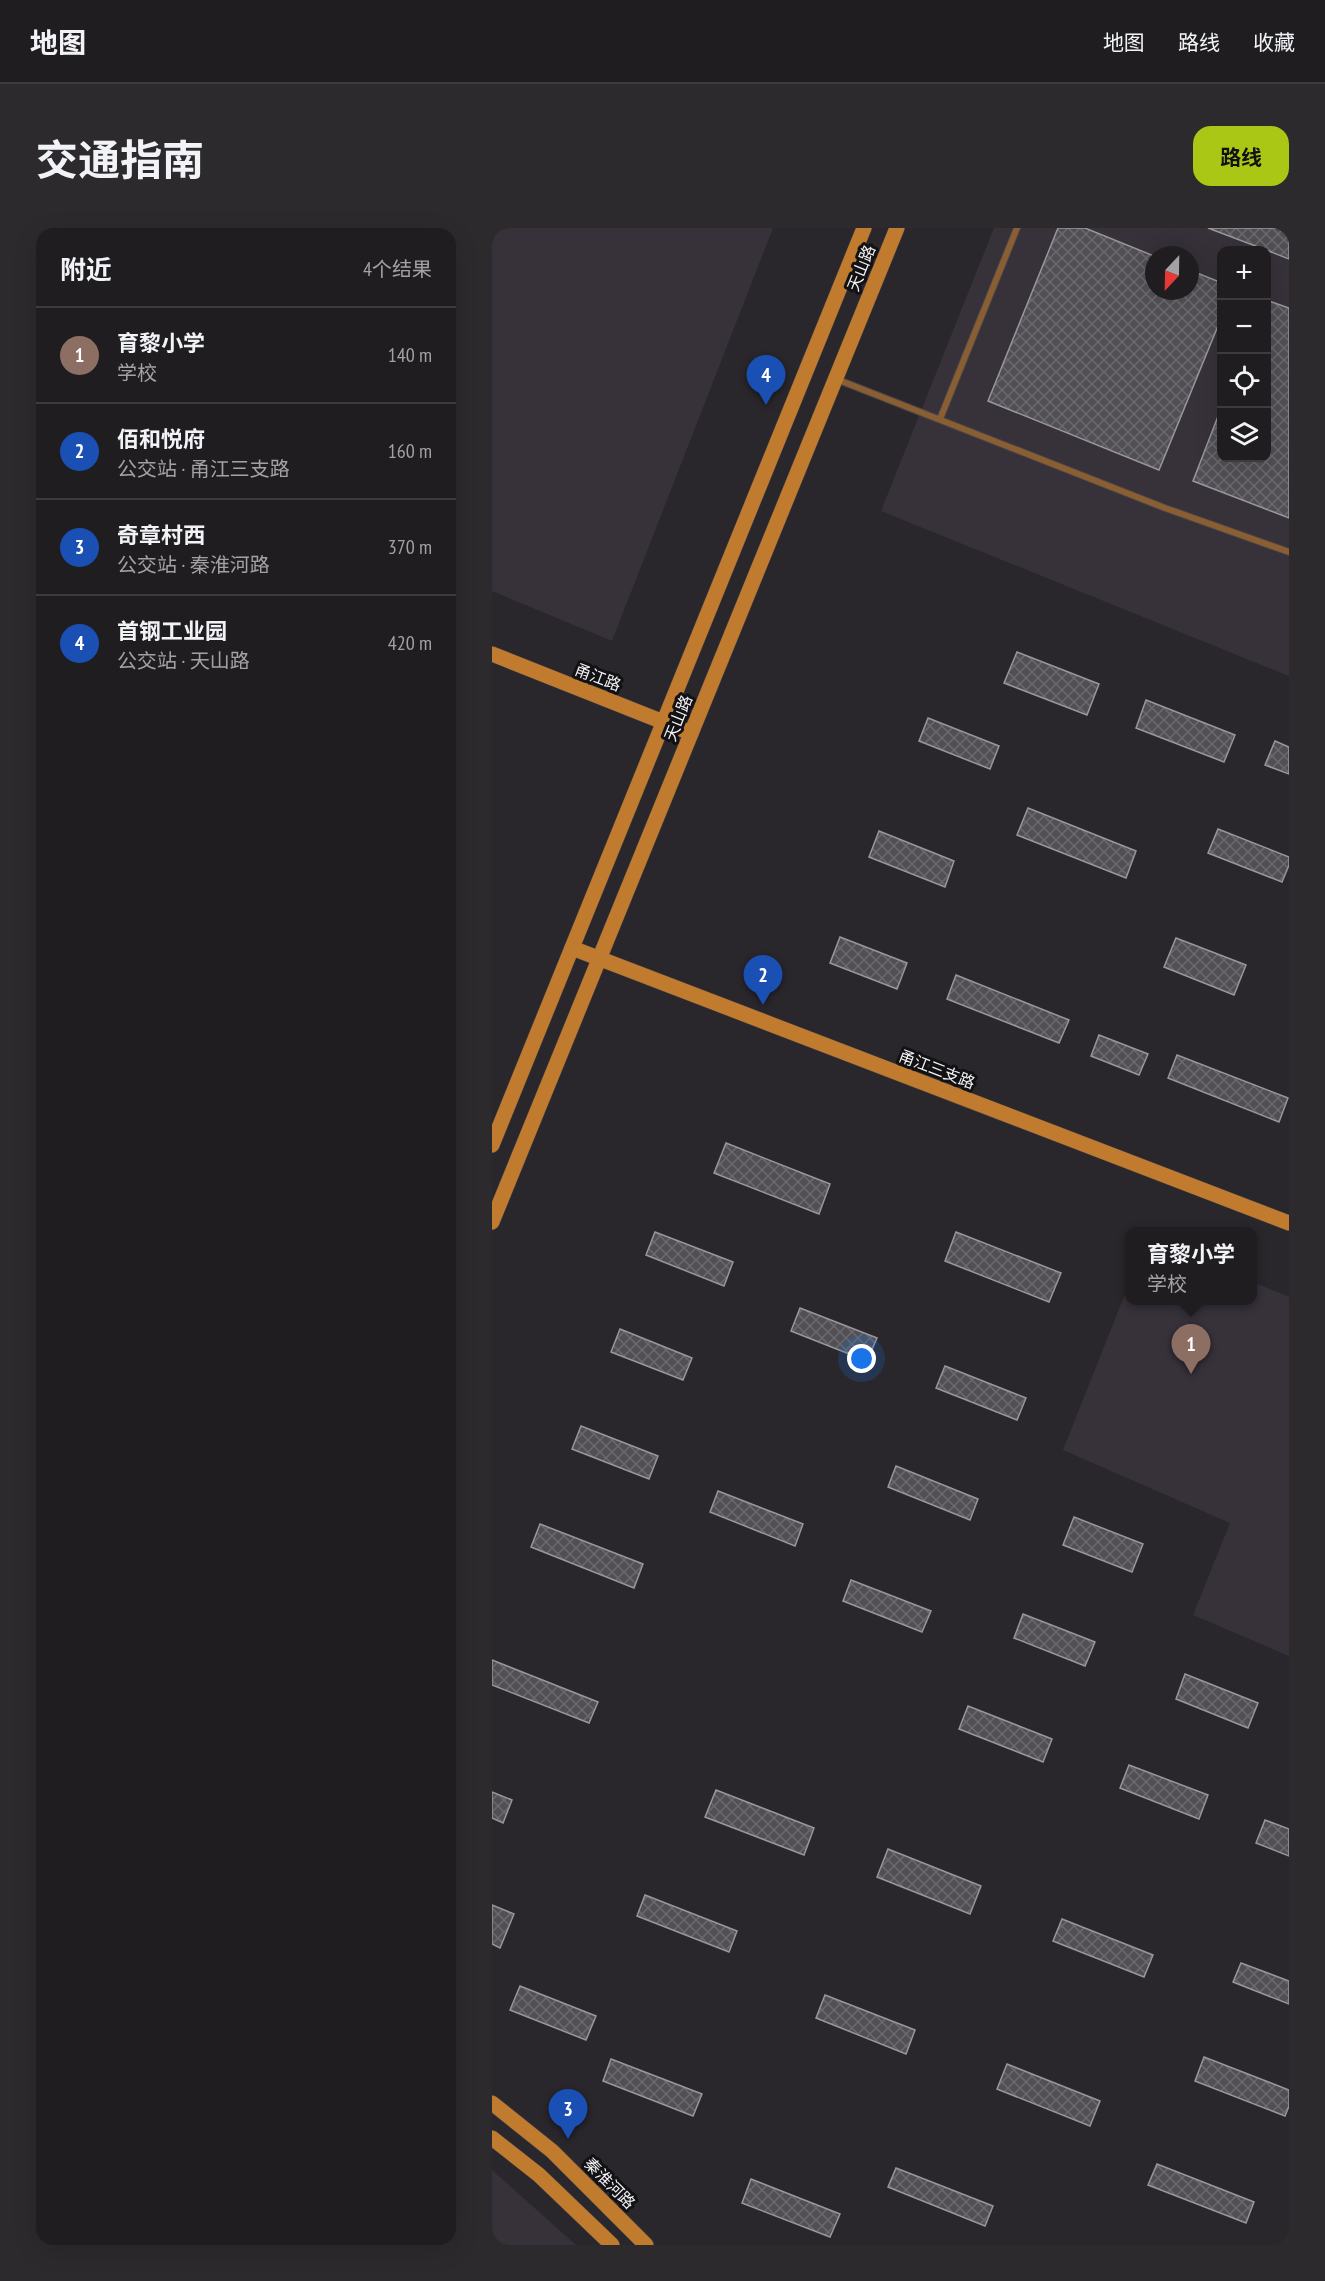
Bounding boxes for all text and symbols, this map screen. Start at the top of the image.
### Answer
text: 地图 [30,24,86,61]
text: 地图 [1103,29,1145,56]
text: 路线 [1178,29,1220,56]
text: 收藏 [1253,29,1295,56]
button: 路线 [1193,126,1289,186]
text: 交通指南 [36,132,204,187]
street label: 天山路 [843,242,879,294]
north arrow [1145,246,1199,300]
map controls [1217,246,1271,462]
button: + [1217,246,1271,300]
text: 附近 [60,253,112,286]
text: 4个结果 [363,256,432,282]
button: − [1217,300,1271,354]
text: 育黎小学 [117,329,205,357]
text: 1 [75,342,84,368]
text: 140 m [388,342,432,368]
button: locate [1217,354,1271,408]
pin: 4 [746,356,786,405]
text: 学校 [117,360,157,386]
button: layers [1217,408,1271,462]
text: 佰和悦府 [117,425,205,453]
text: 2 [75,438,84,464]
text: 160 m [388,438,432,464]
text: 公交站 · 甬江三支路 [117,456,290,482]
text: 奇章村西 [117,521,205,549]
text: 3 [75,534,84,560]
text: 370 m [388,534,432,560]
text: 公交站 · 秦淮河路 [117,552,270,578]
text: 首钢工业园 [117,617,227,645]
text: 4 [75,630,84,656]
text: 420 m [388,630,432,656]
text: 公交站 · 天山路 [117,648,250,674]
street label: 甬江路 [572,659,624,695]
street label: 天山路 [660,692,696,744]
pin: 2 [744,956,782,1005]
street label: 甬江三支路 [896,1045,978,1093]
popup [1125,1227,1257,1305]
text: 育黎小学 [1147,1240,1235,1268]
text: 学校 [1147,1271,1187,1297]
pin: 1 [1172,1324,1210,1374]
your location [847,1344,876,1373]
pin: 3 [548,2090,588,2139]
street label: 秦淮河路 [580,2153,640,2213]

